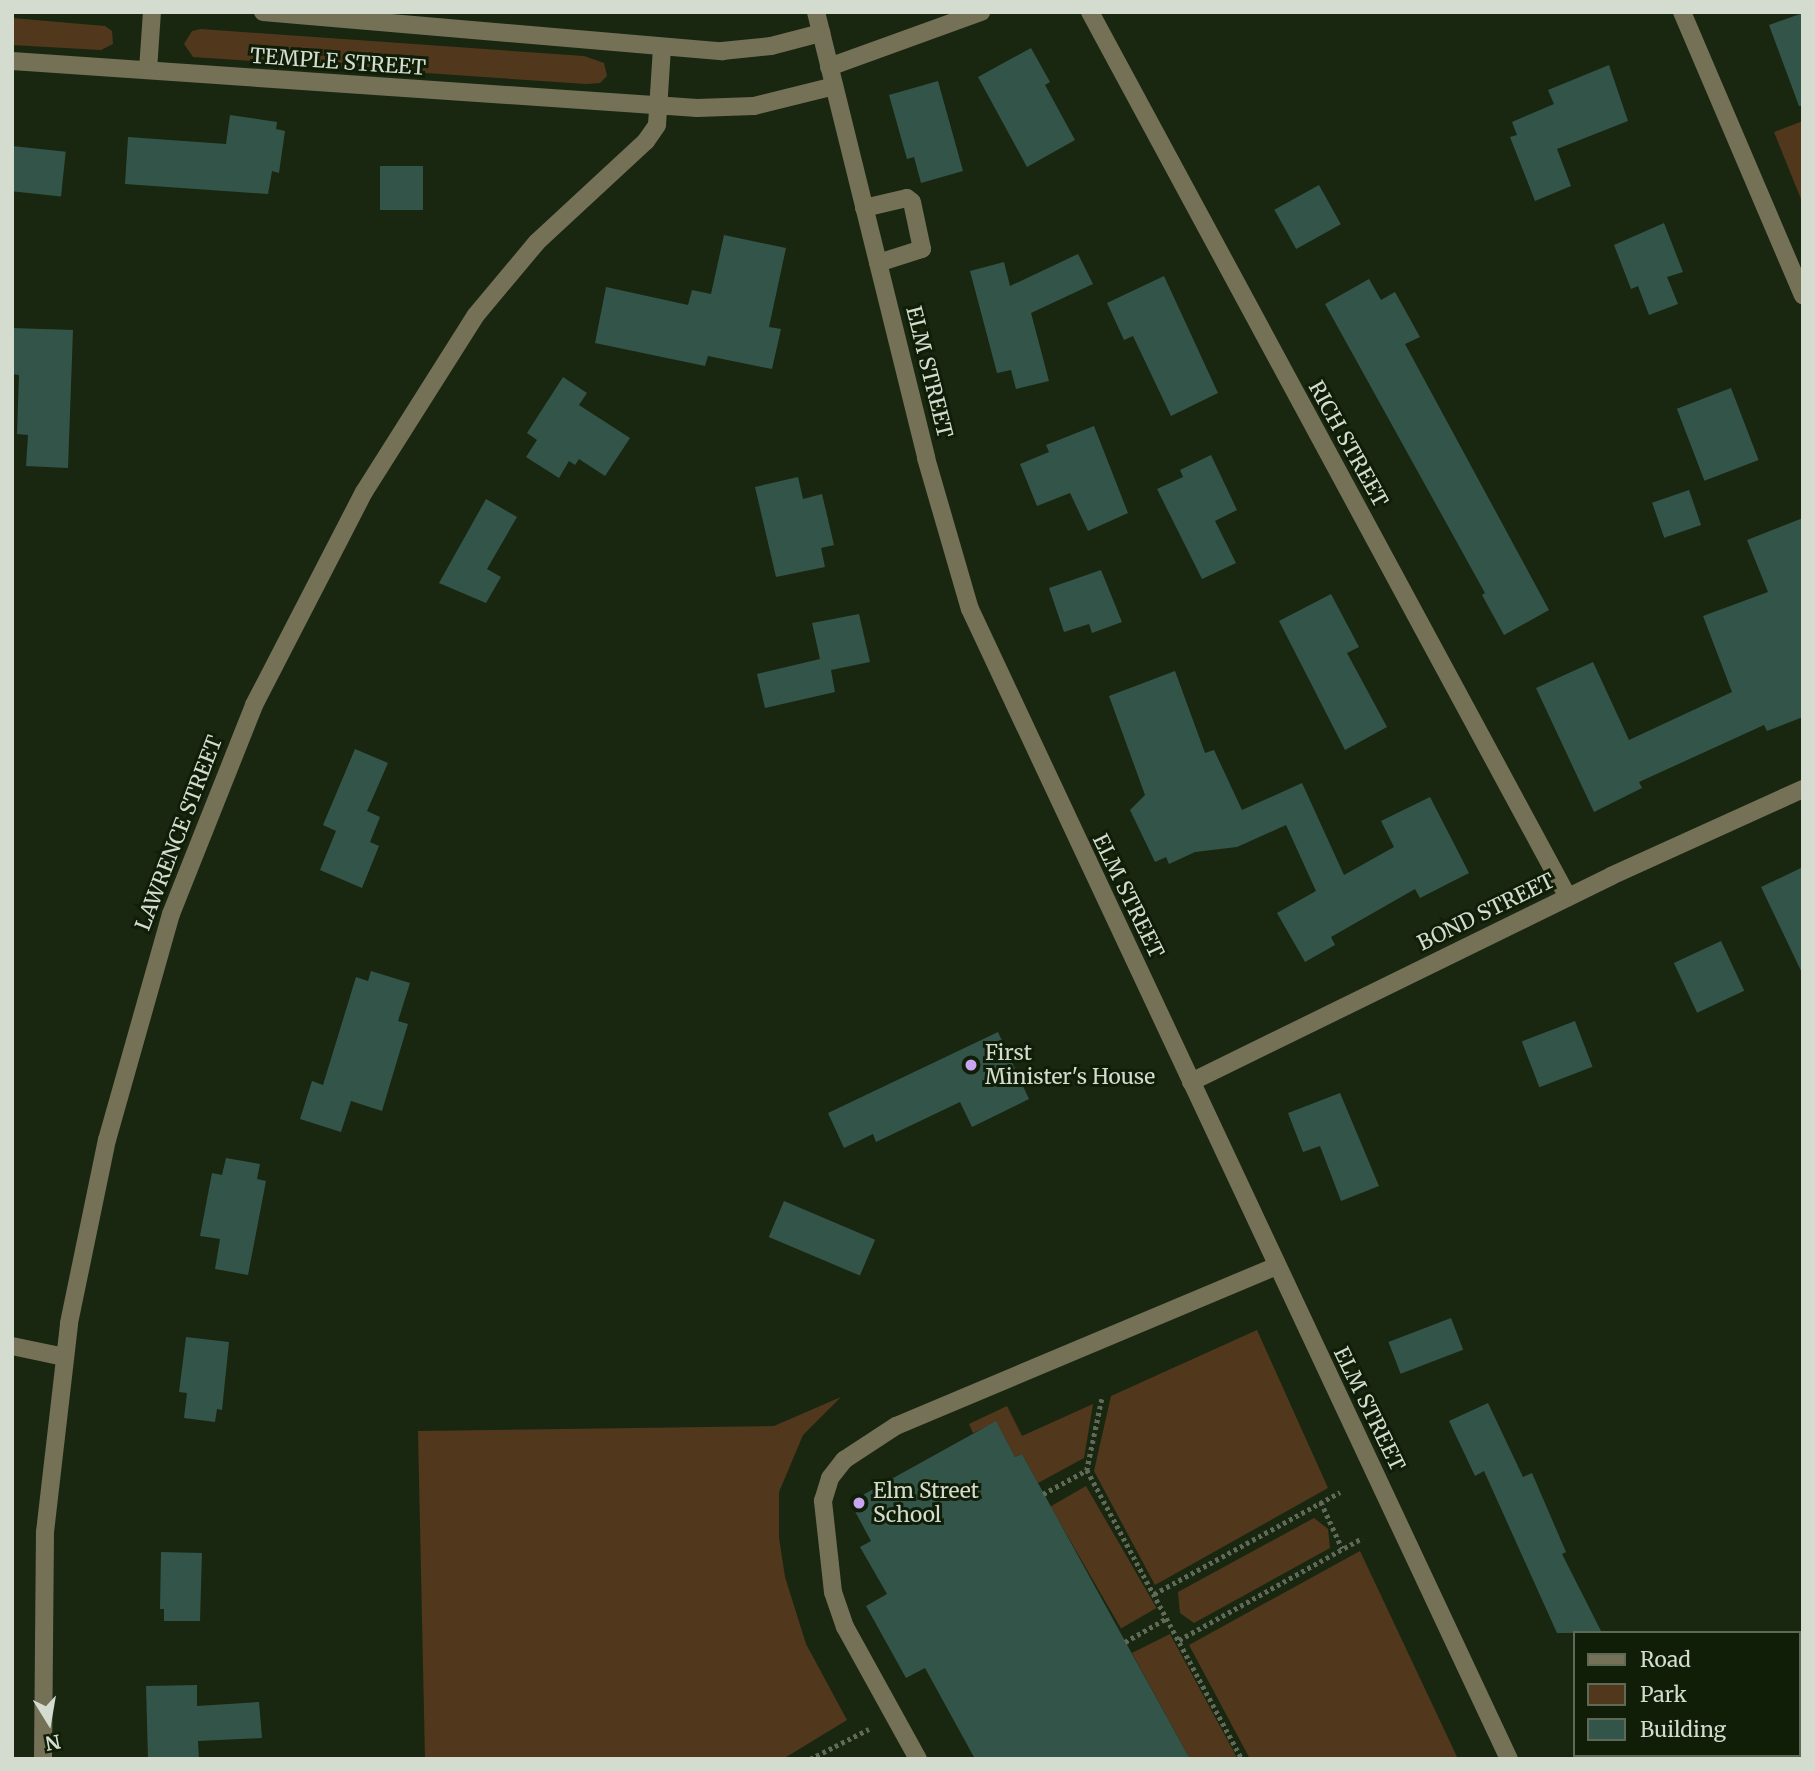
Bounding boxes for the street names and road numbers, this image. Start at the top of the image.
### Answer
street label: TEMPLE STREET [249,43,427,81]
street label: ELM STREET [900,303,958,441]
street label: RICH STREET [1303,377,1393,511]
street label: LAWRENCE STREET [130,732,228,934]
street label: ELM STREET [1087,830,1169,962]
street label: BOND STREET [1413,868,1559,956]
street label: ELM STREET [1328,1343,1410,1475]

